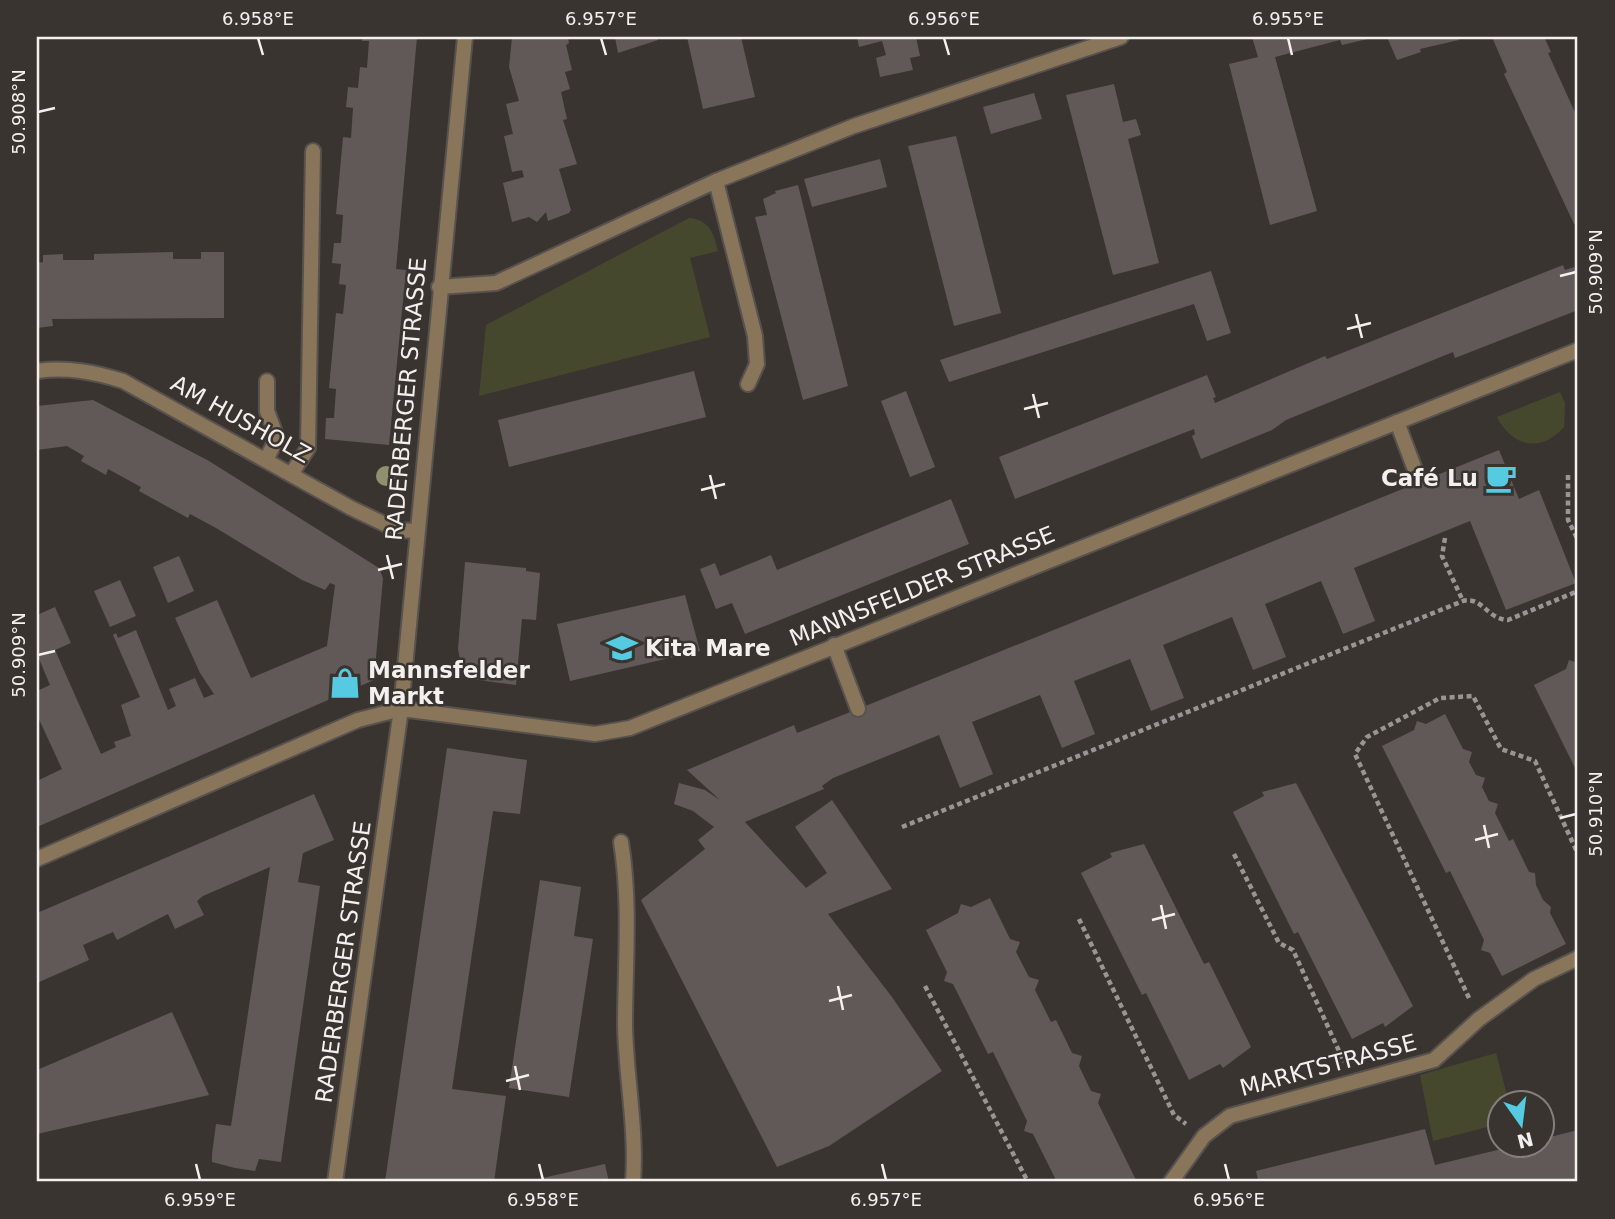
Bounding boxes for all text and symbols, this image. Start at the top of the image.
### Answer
text: 6.958°E [222,8,294,29]
text: 6.957°E [565,8,637,29]
text: 6.956°E [908,8,980,29]
text: 6.955°E [1252,8,1324,29]
text: 50.908°N [8,69,29,155]
text: 50.909°N [1585,229,1606,315]
street label: RADERBERGER STRASSE [381,256,431,542]
street label: AM HUSHOLZ [167,370,315,468]
cafe icon: Café Lu [1484,461,1518,495]
place label: Café Lu [1381,465,1478,491]
street label: MANNSFELDER STRASSE [786,521,1058,651]
text: 50.909°N [8,612,29,698]
school or university icon: Kita Mare [605,631,639,665]
place label: Kita Mare [645,635,771,661]
place label: Mannsfelder Markt [368,657,530,709]
shop icon: Mannsfelder Markt [328,666,362,700]
text: 50.910°N [1585,771,1606,857]
street label: RADERBERGER STRASSE [310,820,376,1104]
street label: MARKTSTRASSE [1237,1029,1419,1101]
north arrow [1486,1090,1556,1160]
text: N [1515,1128,1535,1153]
text: 6.959°E [164,1189,236,1210]
text: 6.958°E [507,1189,579,1210]
text: 6.957°E [850,1189,922,1210]
text: 6.956°E [1193,1189,1265,1210]

